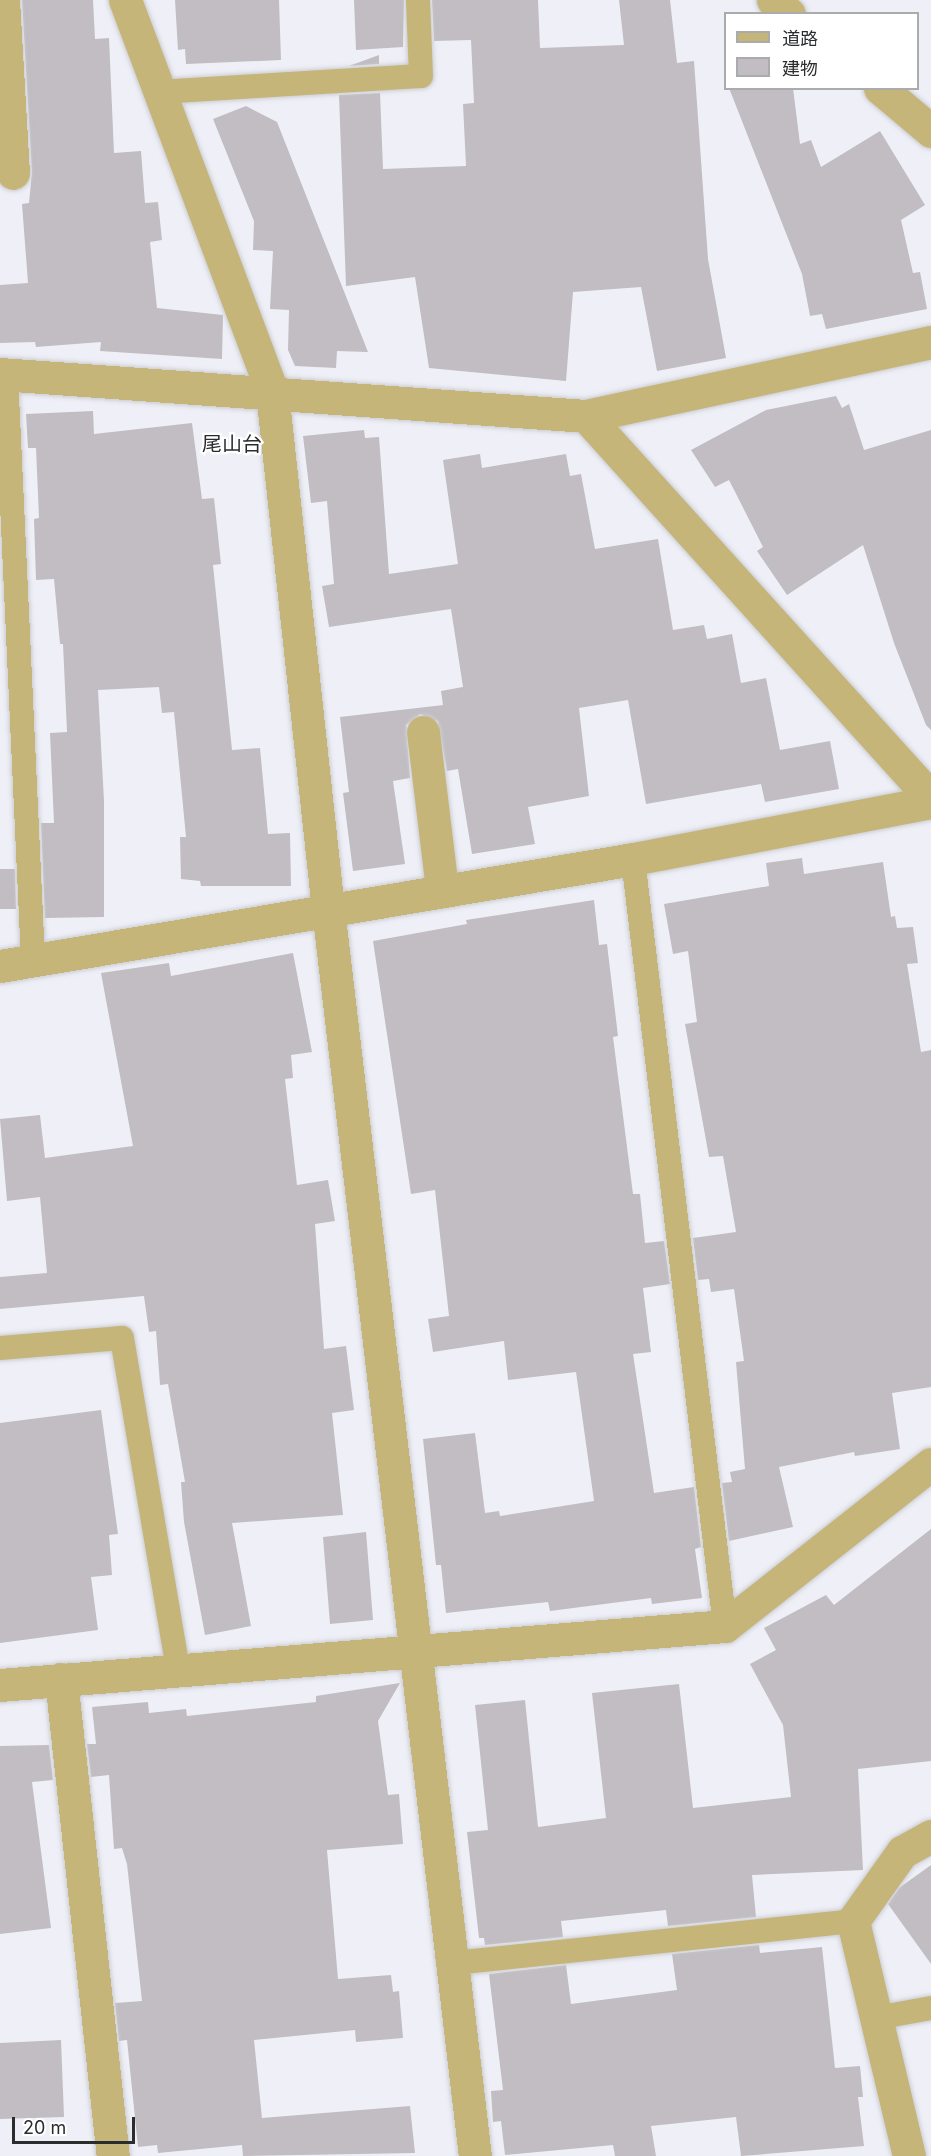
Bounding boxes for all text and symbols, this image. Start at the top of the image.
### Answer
legend [724,12,919,90]
text: 道路 [782,28,818,49]
text: 建物 [782,58,818,79]
district label: 尾山台 [202,432,262,456]
scale bar [15,2105,138,2143]
text: 20 m [23,2117,66,2138]

